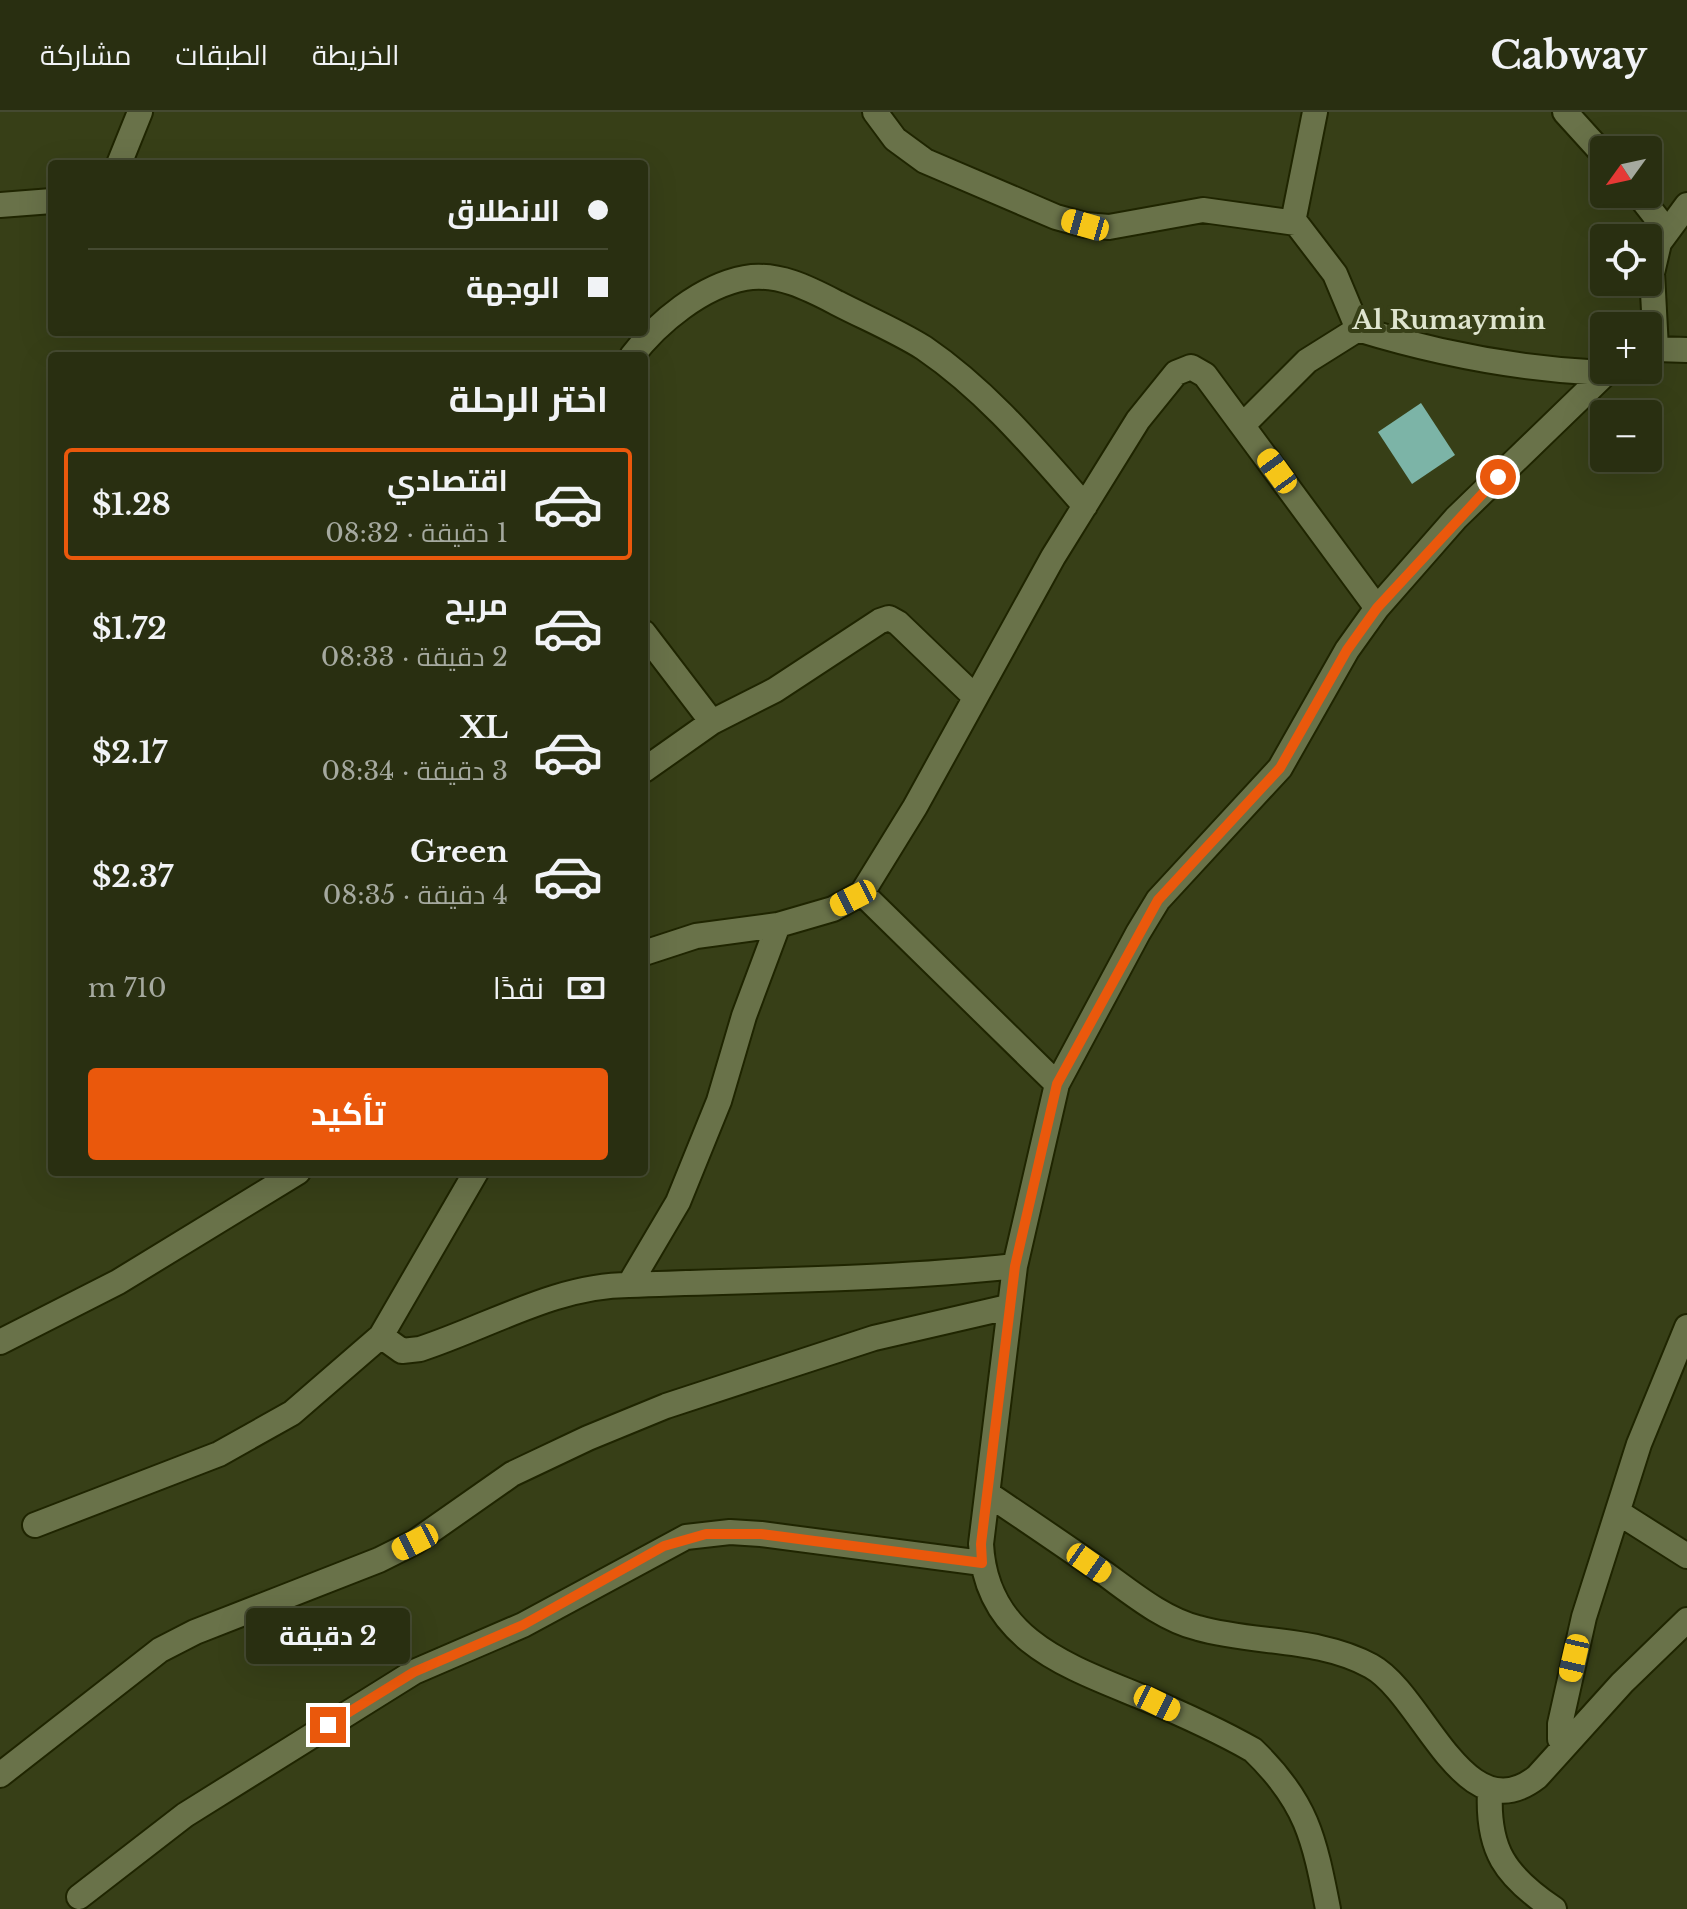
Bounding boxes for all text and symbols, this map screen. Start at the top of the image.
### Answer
text: Cabway [1490,32,1647,79]
text: مشاركة [40,38,131,73]
text: الطبقات [175,38,268,73]
text: الخريطة [312,38,399,73]
north arrow [1590,136,1662,208]
map controls [1590,136,1662,472]
text: الانطلاق [447,192,560,229]
car [1059,207,1111,243]
button: locate [1590,224,1662,296]
text: الوجهة [466,269,560,306]
district label: Al Rumaymin [1351,304,1546,336]
button: + [1590,312,1662,384]
text: اختر الرحلة [449,377,608,422]
button: − [1590,400,1662,472]
car [1253,445,1301,497]
route start [1480,459,1516,495]
text: اقتصادي [387,462,508,499]
icon: car [532,468,604,540]
text: $1.28 [92,486,171,523]
text: 1 دقيقة · 08:32 [325,517,508,549]
text: مريح [445,586,508,623]
icon: car [532,592,604,664]
text: $1.72 [92,610,167,647]
text: 2 دقيقة · 08:33 [321,641,508,673]
text: XL [460,709,508,746]
icon: car [532,716,604,788]
text: $2.17 [92,734,167,771]
text: 3 دقيقة · 08:34 [322,755,508,787]
text: Green [410,833,508,870]
icon: car [532,840,604,912]
text: $2.37 [92,858,173,895]
car [826,876,880,920]
text: 4 دقيقة · 08:35 [323,879,508,911]
icon: cash [564,966,608,1010]
text: نقدًا [493,970,544,1007]
text: 710 m [88,972,167,1004]
button: تأكيد [88,1068,608,1160]
car [388,1520,442,1564]
car [1062,1539,1116,1587]
callout: 2 دقيقة [246,1609,410,1665]
text: 2 دقيقة [279,1620,377,1652]
car [1557,1632,1591,1684]
car [1130,1682,1184,1724]
route end [310,1707,346,1743]

